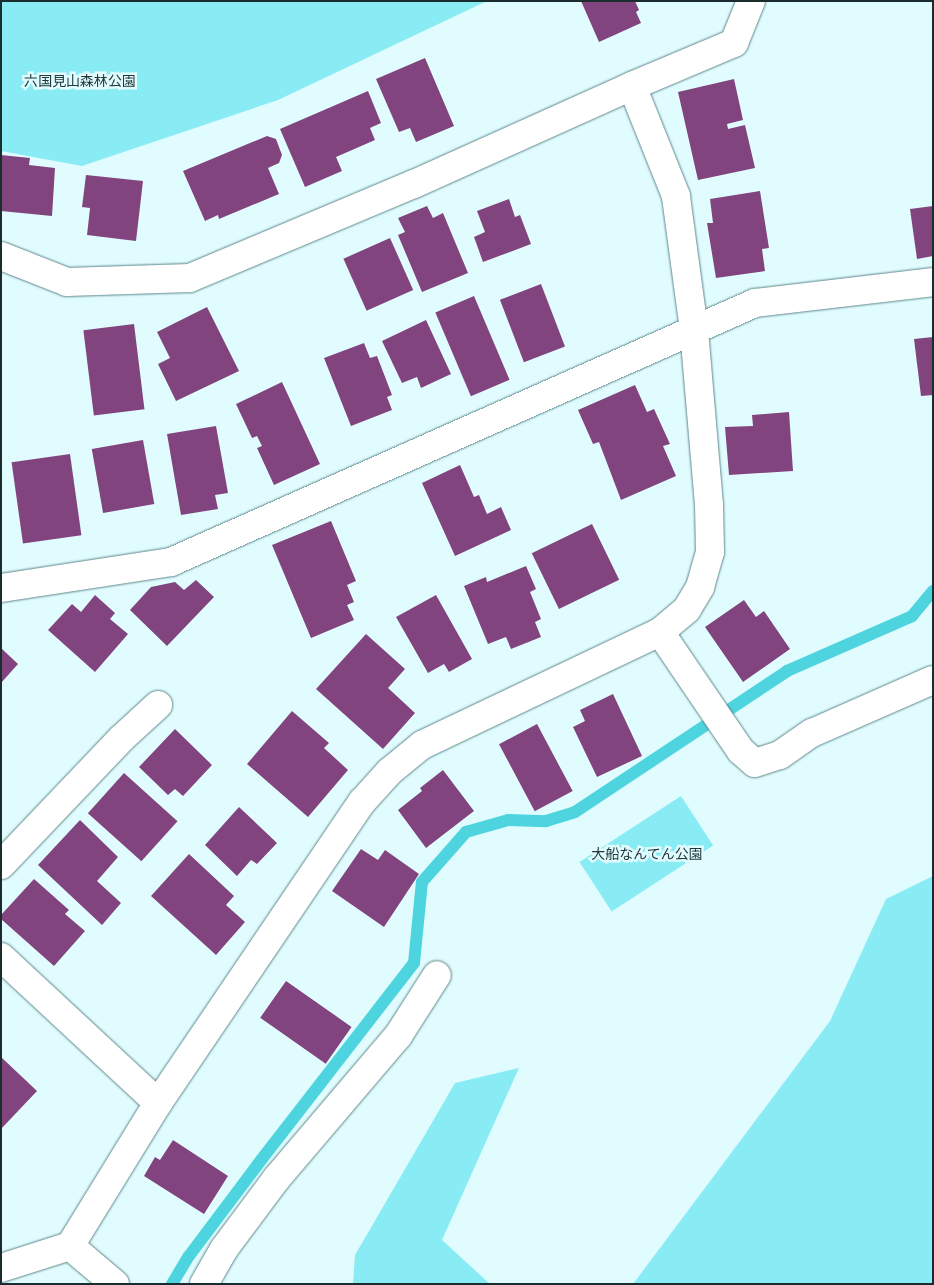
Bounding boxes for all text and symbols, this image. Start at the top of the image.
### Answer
park label: 六国見山森林公園 [24,73,136,89]
park label: 大船なんてん公園 [591,846,703,862]

